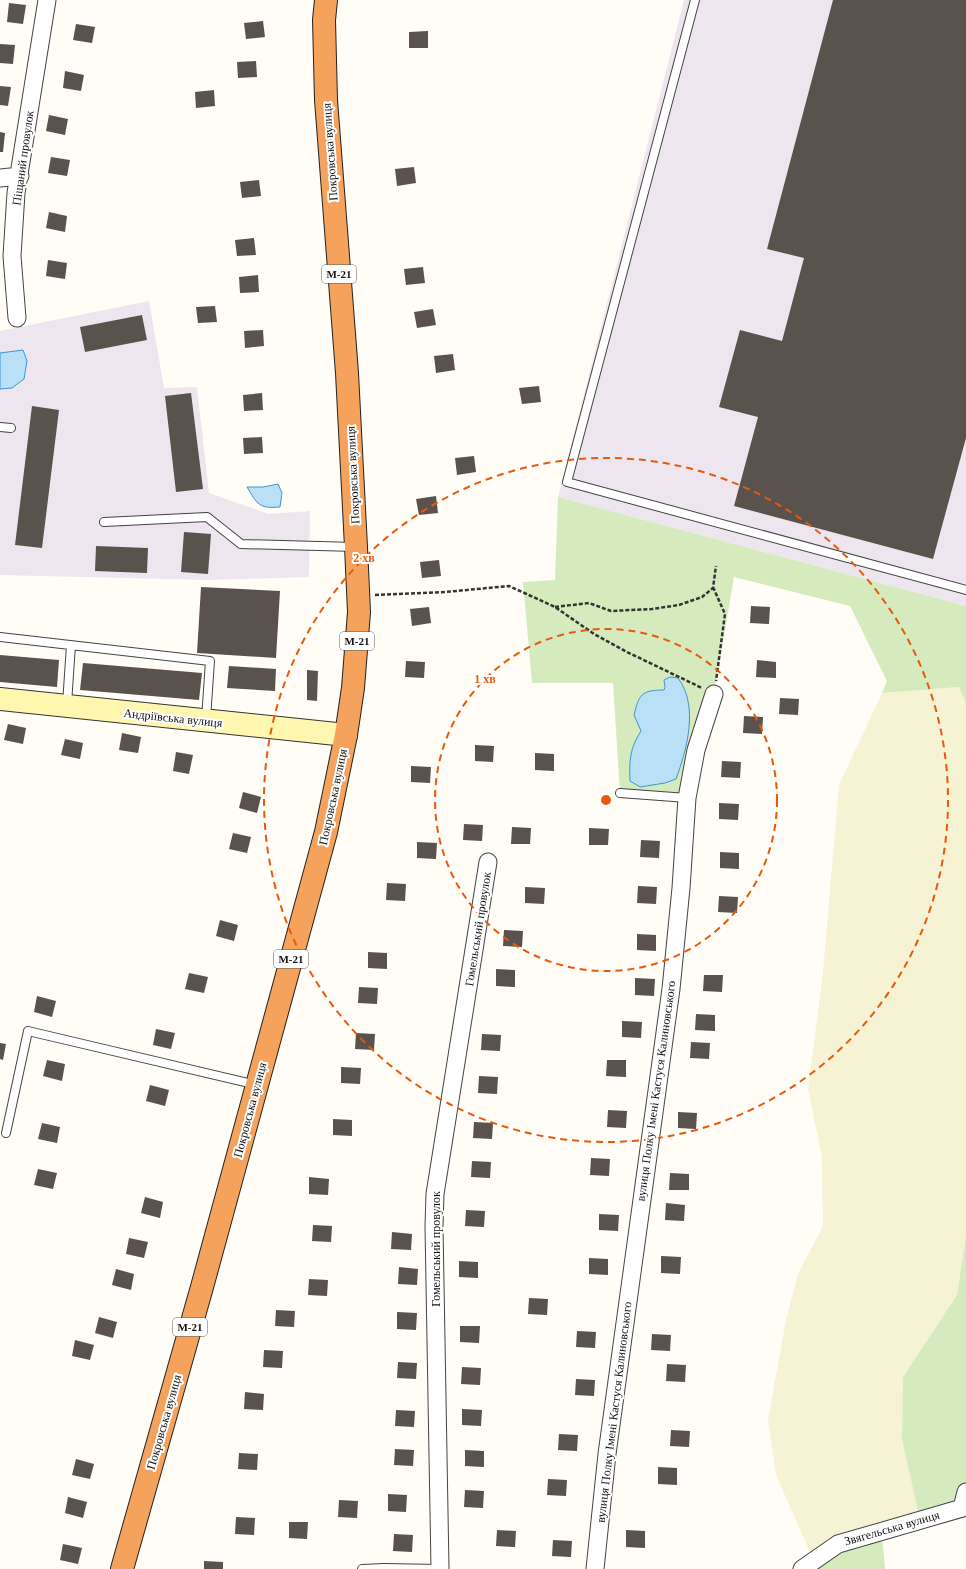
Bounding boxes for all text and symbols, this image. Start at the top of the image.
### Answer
street label: Покровська вулиця [320,102,340,201]
street label: Піщаний провулок [9,109,37,206]
road number: М-21 [322,265,356,283]
street label: Покровська вулиця [343,425,363,524]
text: 2 хв [353,551,375,565]
road number: М-21 [340,632,374,650]
text: 1 хв [474,672,496,686]
street label: Андріївська вулиця [123,706,224,730]
street label: Покровська вулиця [316,747,350,846]
centre of rings [599,793,613,807]
street label: Гомельський провулок [462,871,494,987]
road number: М-21 [274,950,308,968]
street label: вулиця Полку Імені Кастуся Калиновського [634,980,678,1202]
street label: Покровська вулиця [231,1060,270,1159]
street label: Гомельський провулок [429,1191,443,1307]
street label: вулиця Полку Імені Кастуся Калиновського [593,1301,635,1523]
road number: М-21 [173,1318,207,1336]
street label: Покровська вулиця [144,1373,184,1471]
street label: Звягельська вулиця [843,1508,942,1548]

